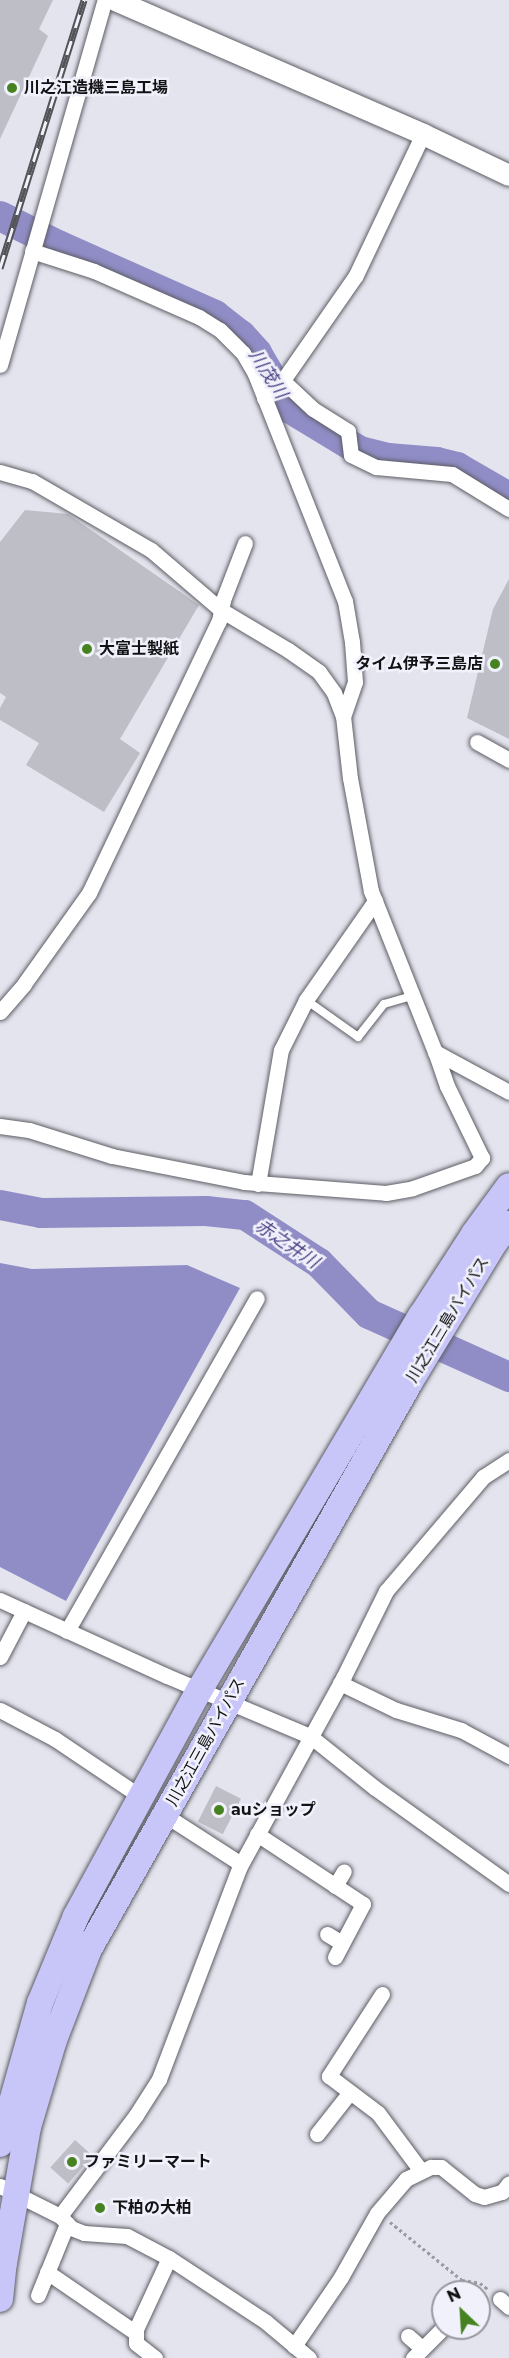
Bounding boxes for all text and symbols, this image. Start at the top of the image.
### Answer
place label: 川之江造機三島工場 [24,78,168,98]
marker: 川之江造機三島工場 [5,81,19,95]
water label: 川茂川 [244,345,292,403]
place label: 大富士製紙 [99,639,179,659]
marker: 大富士製紙 [80,642,94,656]
place label: タイム伊予三島店 [355,654,483,674]
marker: タイム伊予三島店 [488,657,502,671]
water label: 赤之井川 [251,1215,323,1273]
street label: 川之江三島バイパス [403,1253,493,1387]
street label: 川之江三島バイパス [163,1674,249,1810]
place label: auショップ [231,1800,316,1820]
marker: auショップ [212,1803,226,1817]
place label: ファミリーマート [84,2152,212,2172]
marker: ファミリーマート [65,2155,79,2169]
place label: 下柏の大柏 [112,2198,192,2218]
marker: 下柏の大柏 [93,2201,107,2215]
north arrow [431,2280,491,2340]
text: N [444,2284,464,2306]

